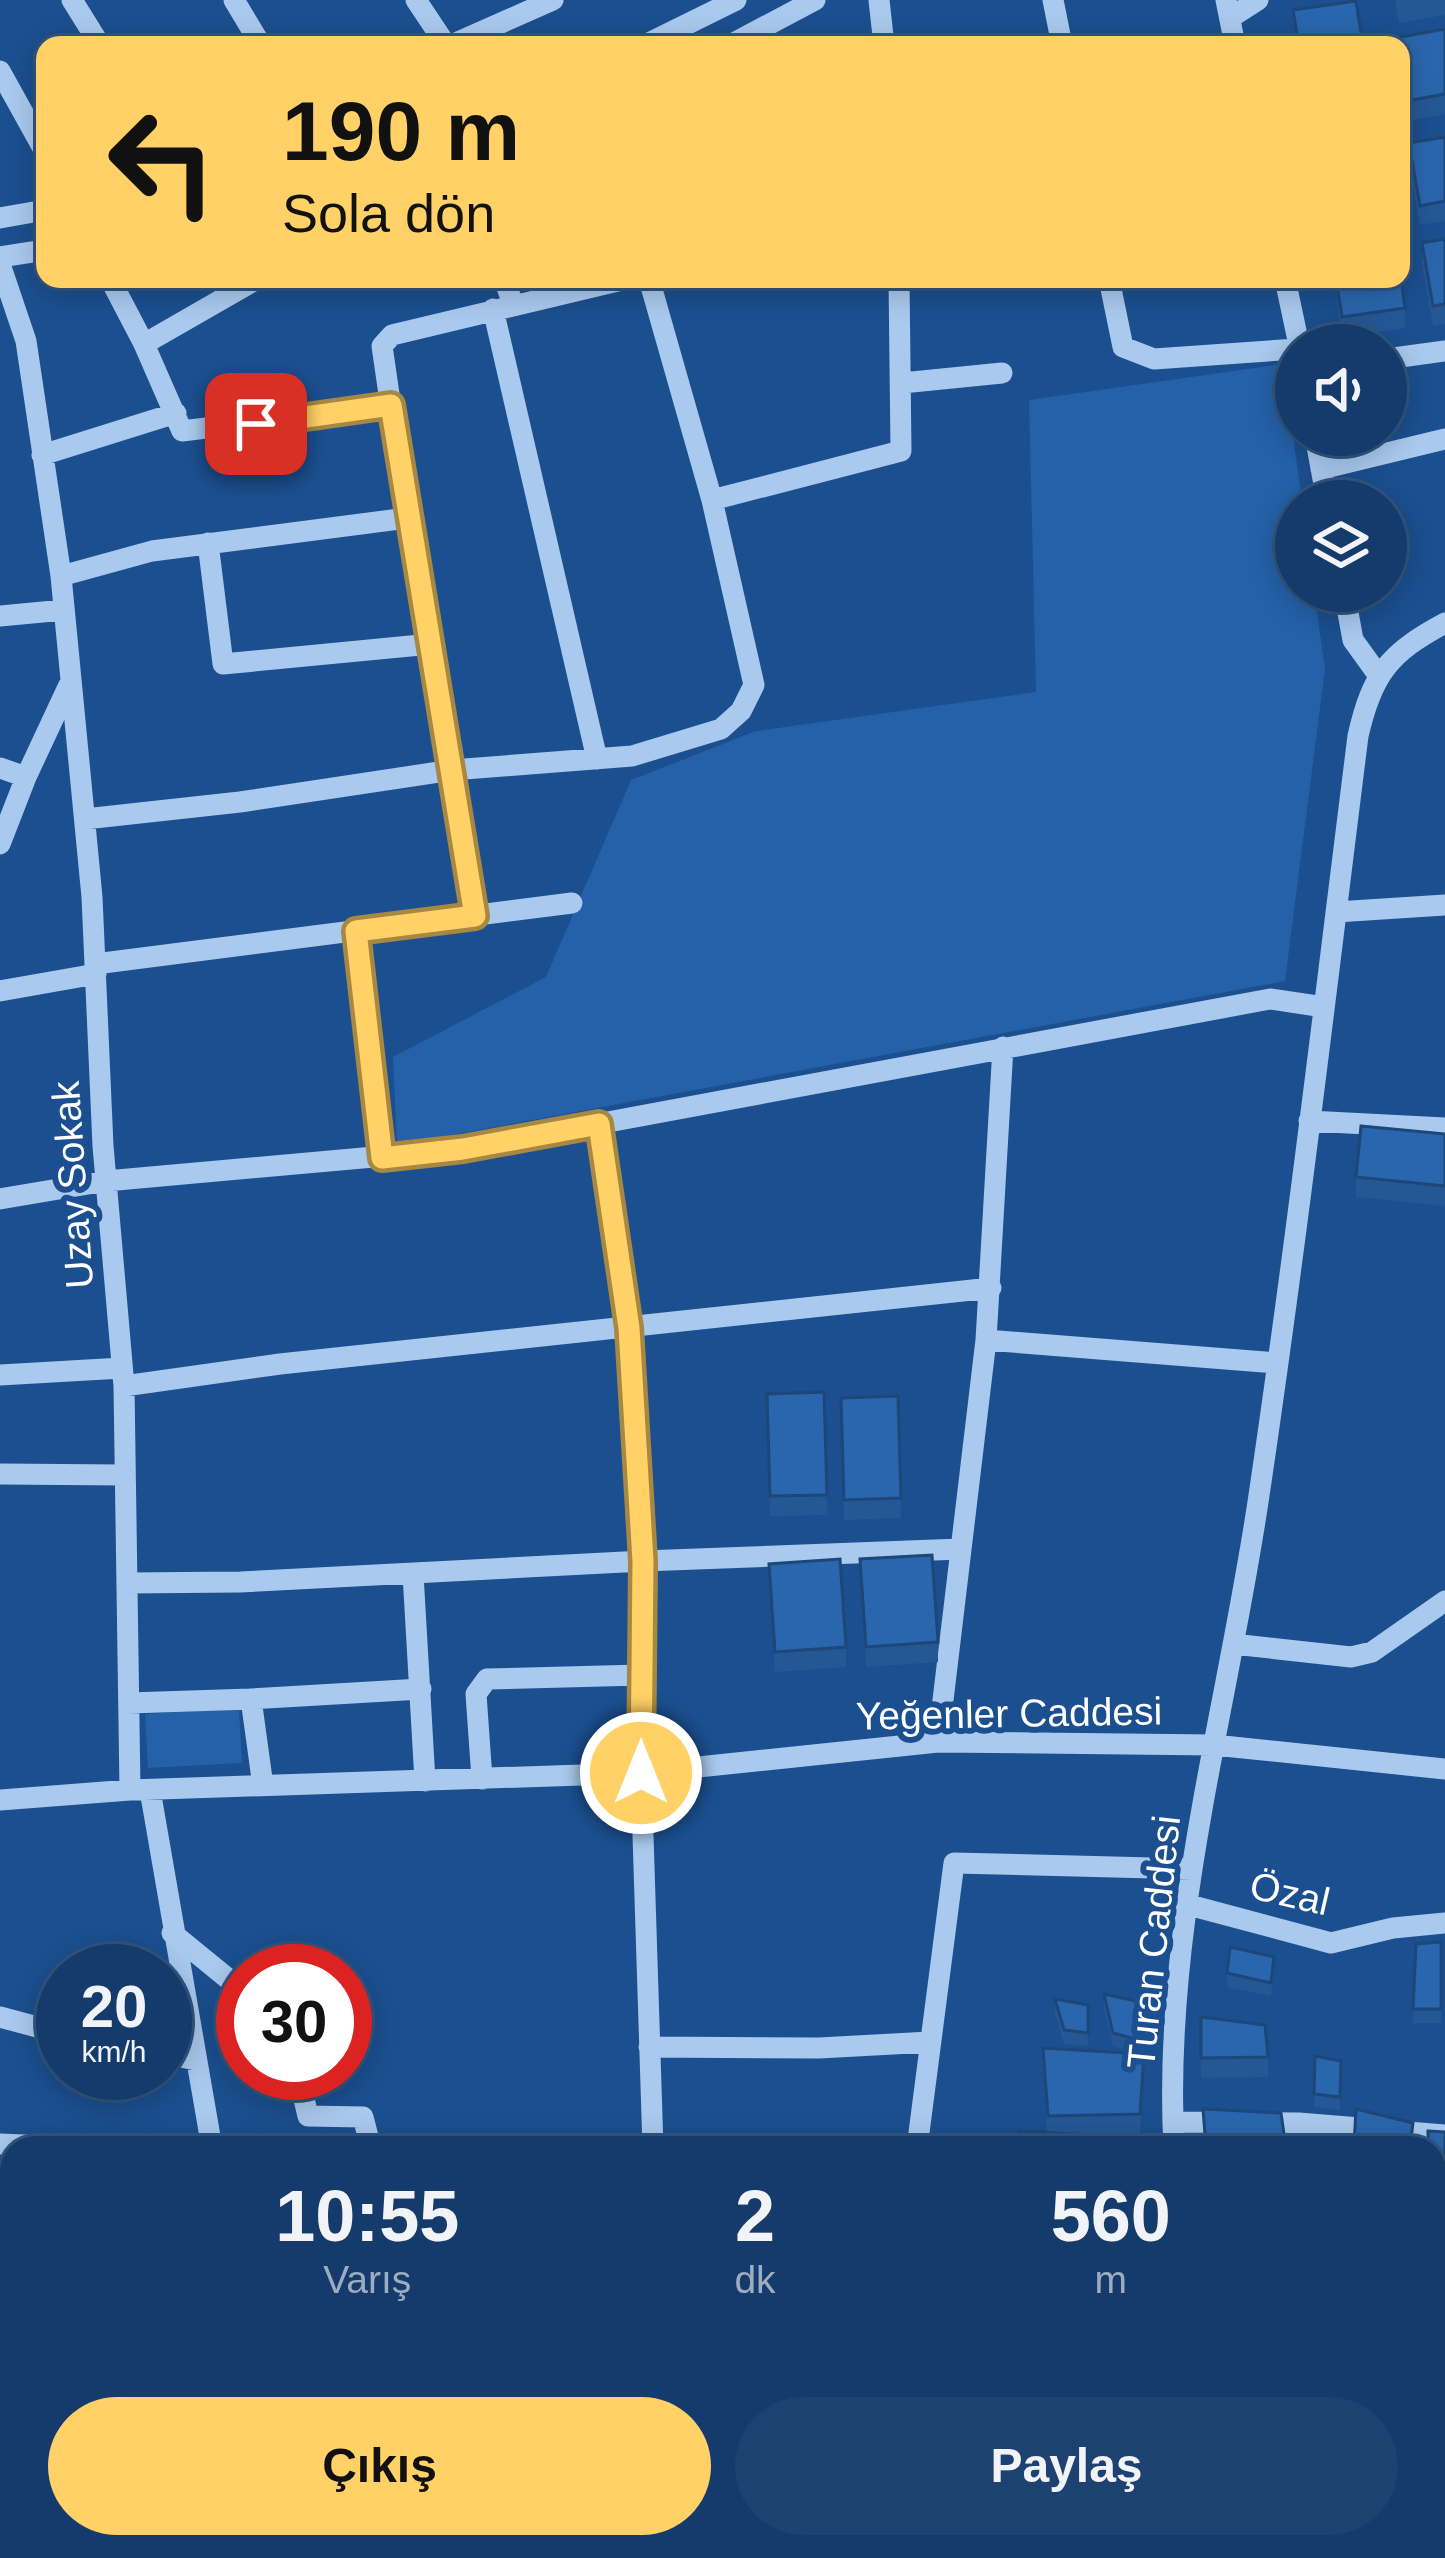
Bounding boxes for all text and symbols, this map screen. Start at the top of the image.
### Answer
icon: left [84,84,240,240]
text: 190 m [282,84,520,178]
text: Sola dön [282,183,495,243]
map controls [1275,324,1407,612]
button: sound [1275,324,1407,456]
pin [205,373,307,475]
icon: arrive [223,391,289,457]
button: layers [1275,480,1407,612]
street label: Uzay Sokak [44,1079,101,1290]
street label: Yeğenler Caddesi [855,1689,1163,1738]
position arrow [578,1710,704,1836]
street label: Turan Caddesi [1119,1813,1188,2071]
street label: Özal [1246,1864,1334,1923]
speed limit sign: 30 [216,1944,372,2100]
text: 20 [81,1973,147,2040]
text: km/h [81,2035,147,2068]
text: 10:55 [275,2176,459,2256]
text: 2 [735,2176,775,2256]
text: 560 [1051,2176,1171,2256]
text: Varış [323,2258,411,2301]
text: dk [734,2258,776,2301]
text: m [1095,2258,1127,2301]
button: Çıkış [48,2397,711,2535]
button: Paylaş [735,2397,1398,2535]

